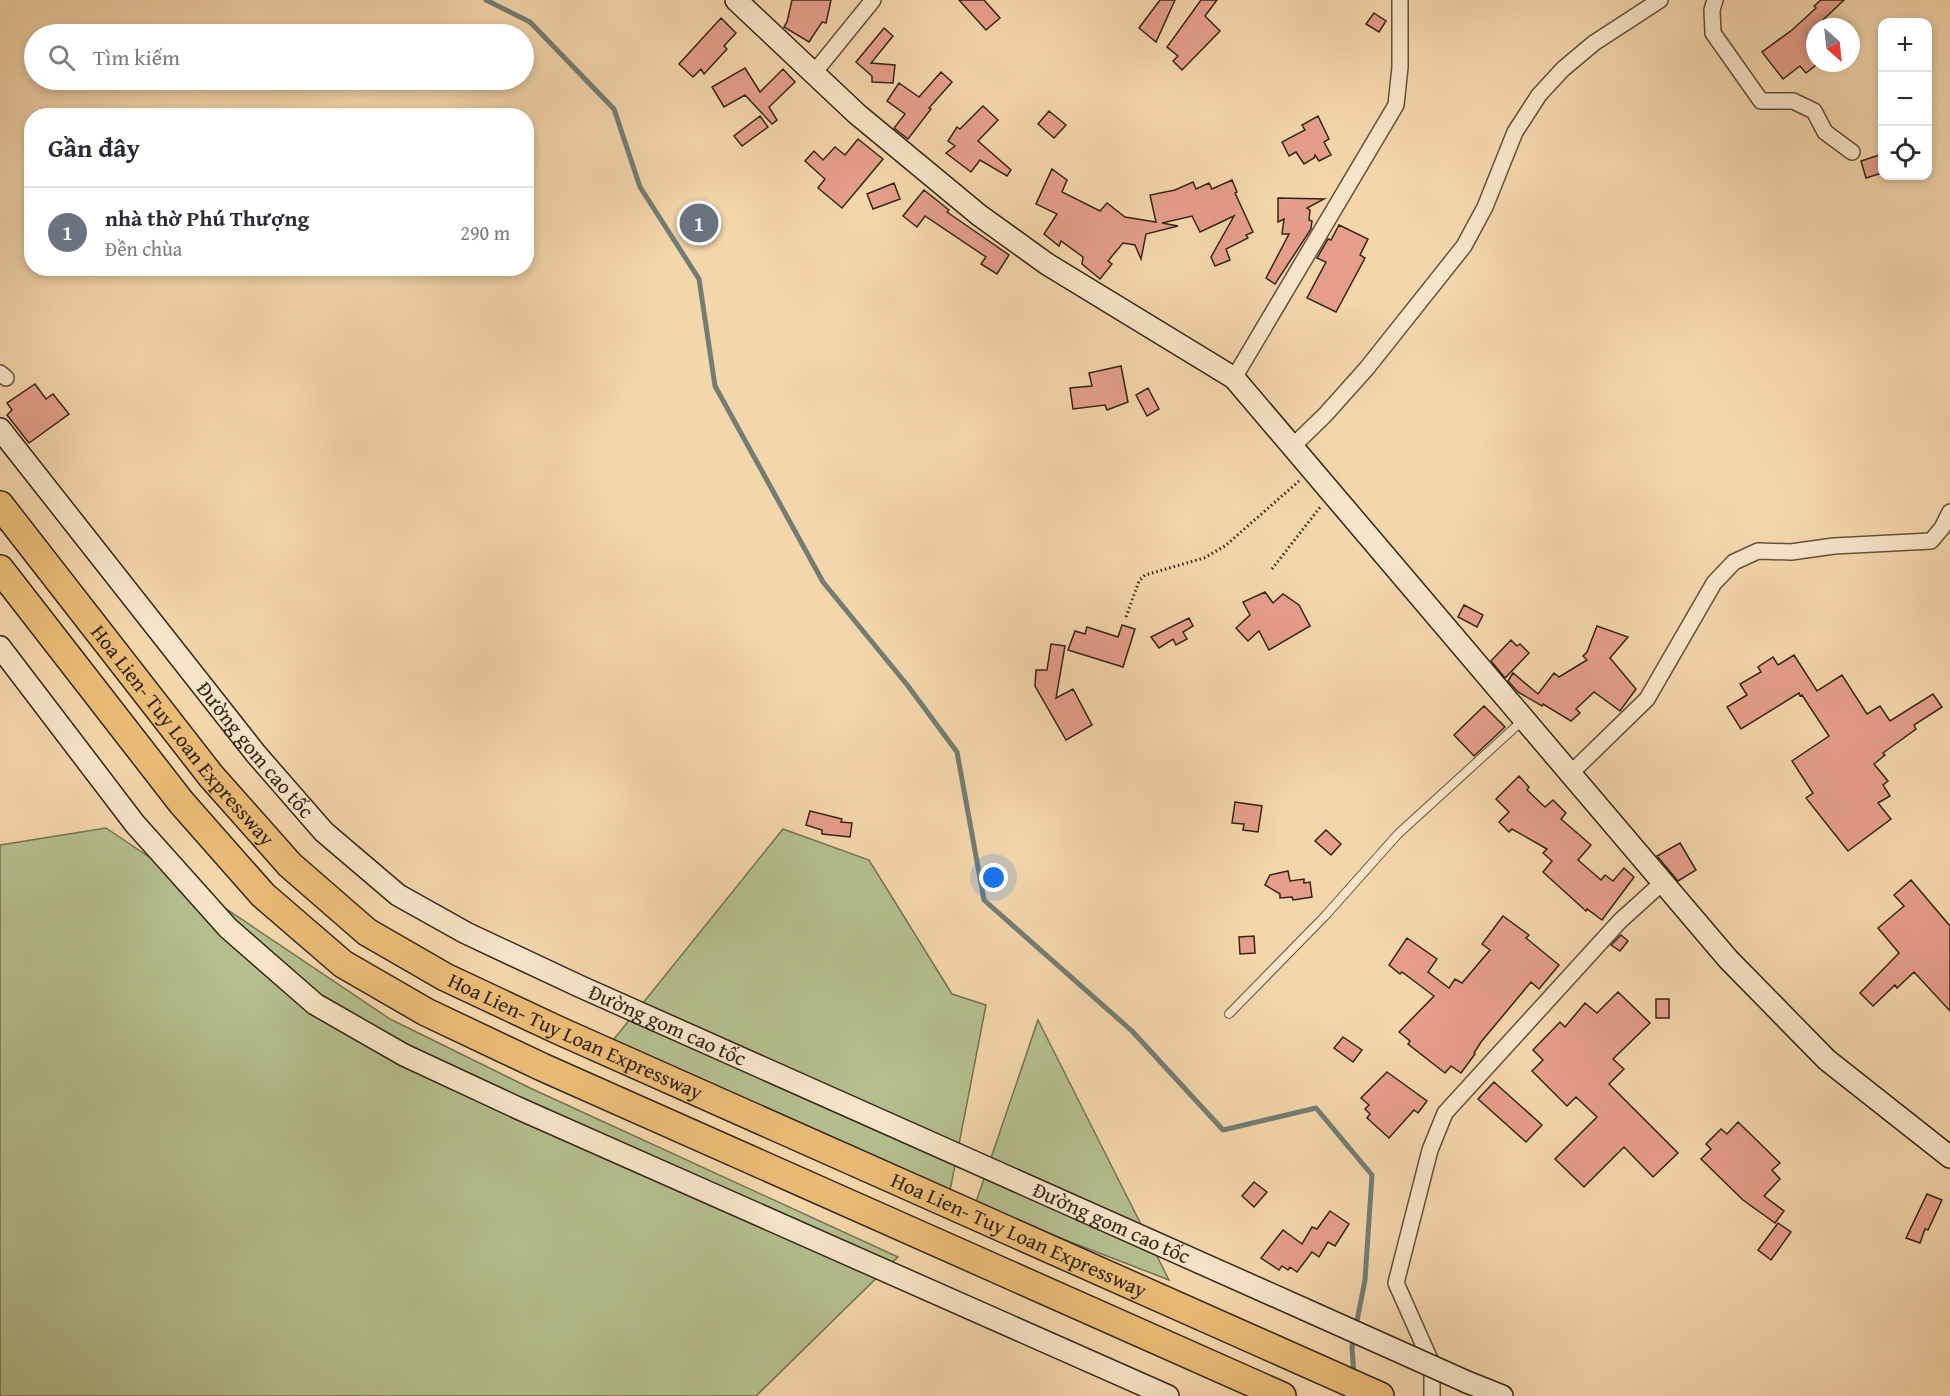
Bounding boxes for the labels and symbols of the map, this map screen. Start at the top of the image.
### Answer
north arrow [1806,18,1860,72]
pin: 1 [680,200,718,246]
street label: Hoa Lien- Tuy Loan Expressway [84,618,282,853]
street label: Đường gom cao tốc [189,675,321,825]
your location [979,863,1008,892]
street label: Hoa Lien- Tuy Loan Expressway [443,965,708,1108]
street label: Đường gom cao tốc [584,976,751,1074]
street label: Hoa Lien- Tuy Loan Expressway [886,1164,1152,1306]
street label: Đường gom cao tốc [1028,1174,1195,1271]

